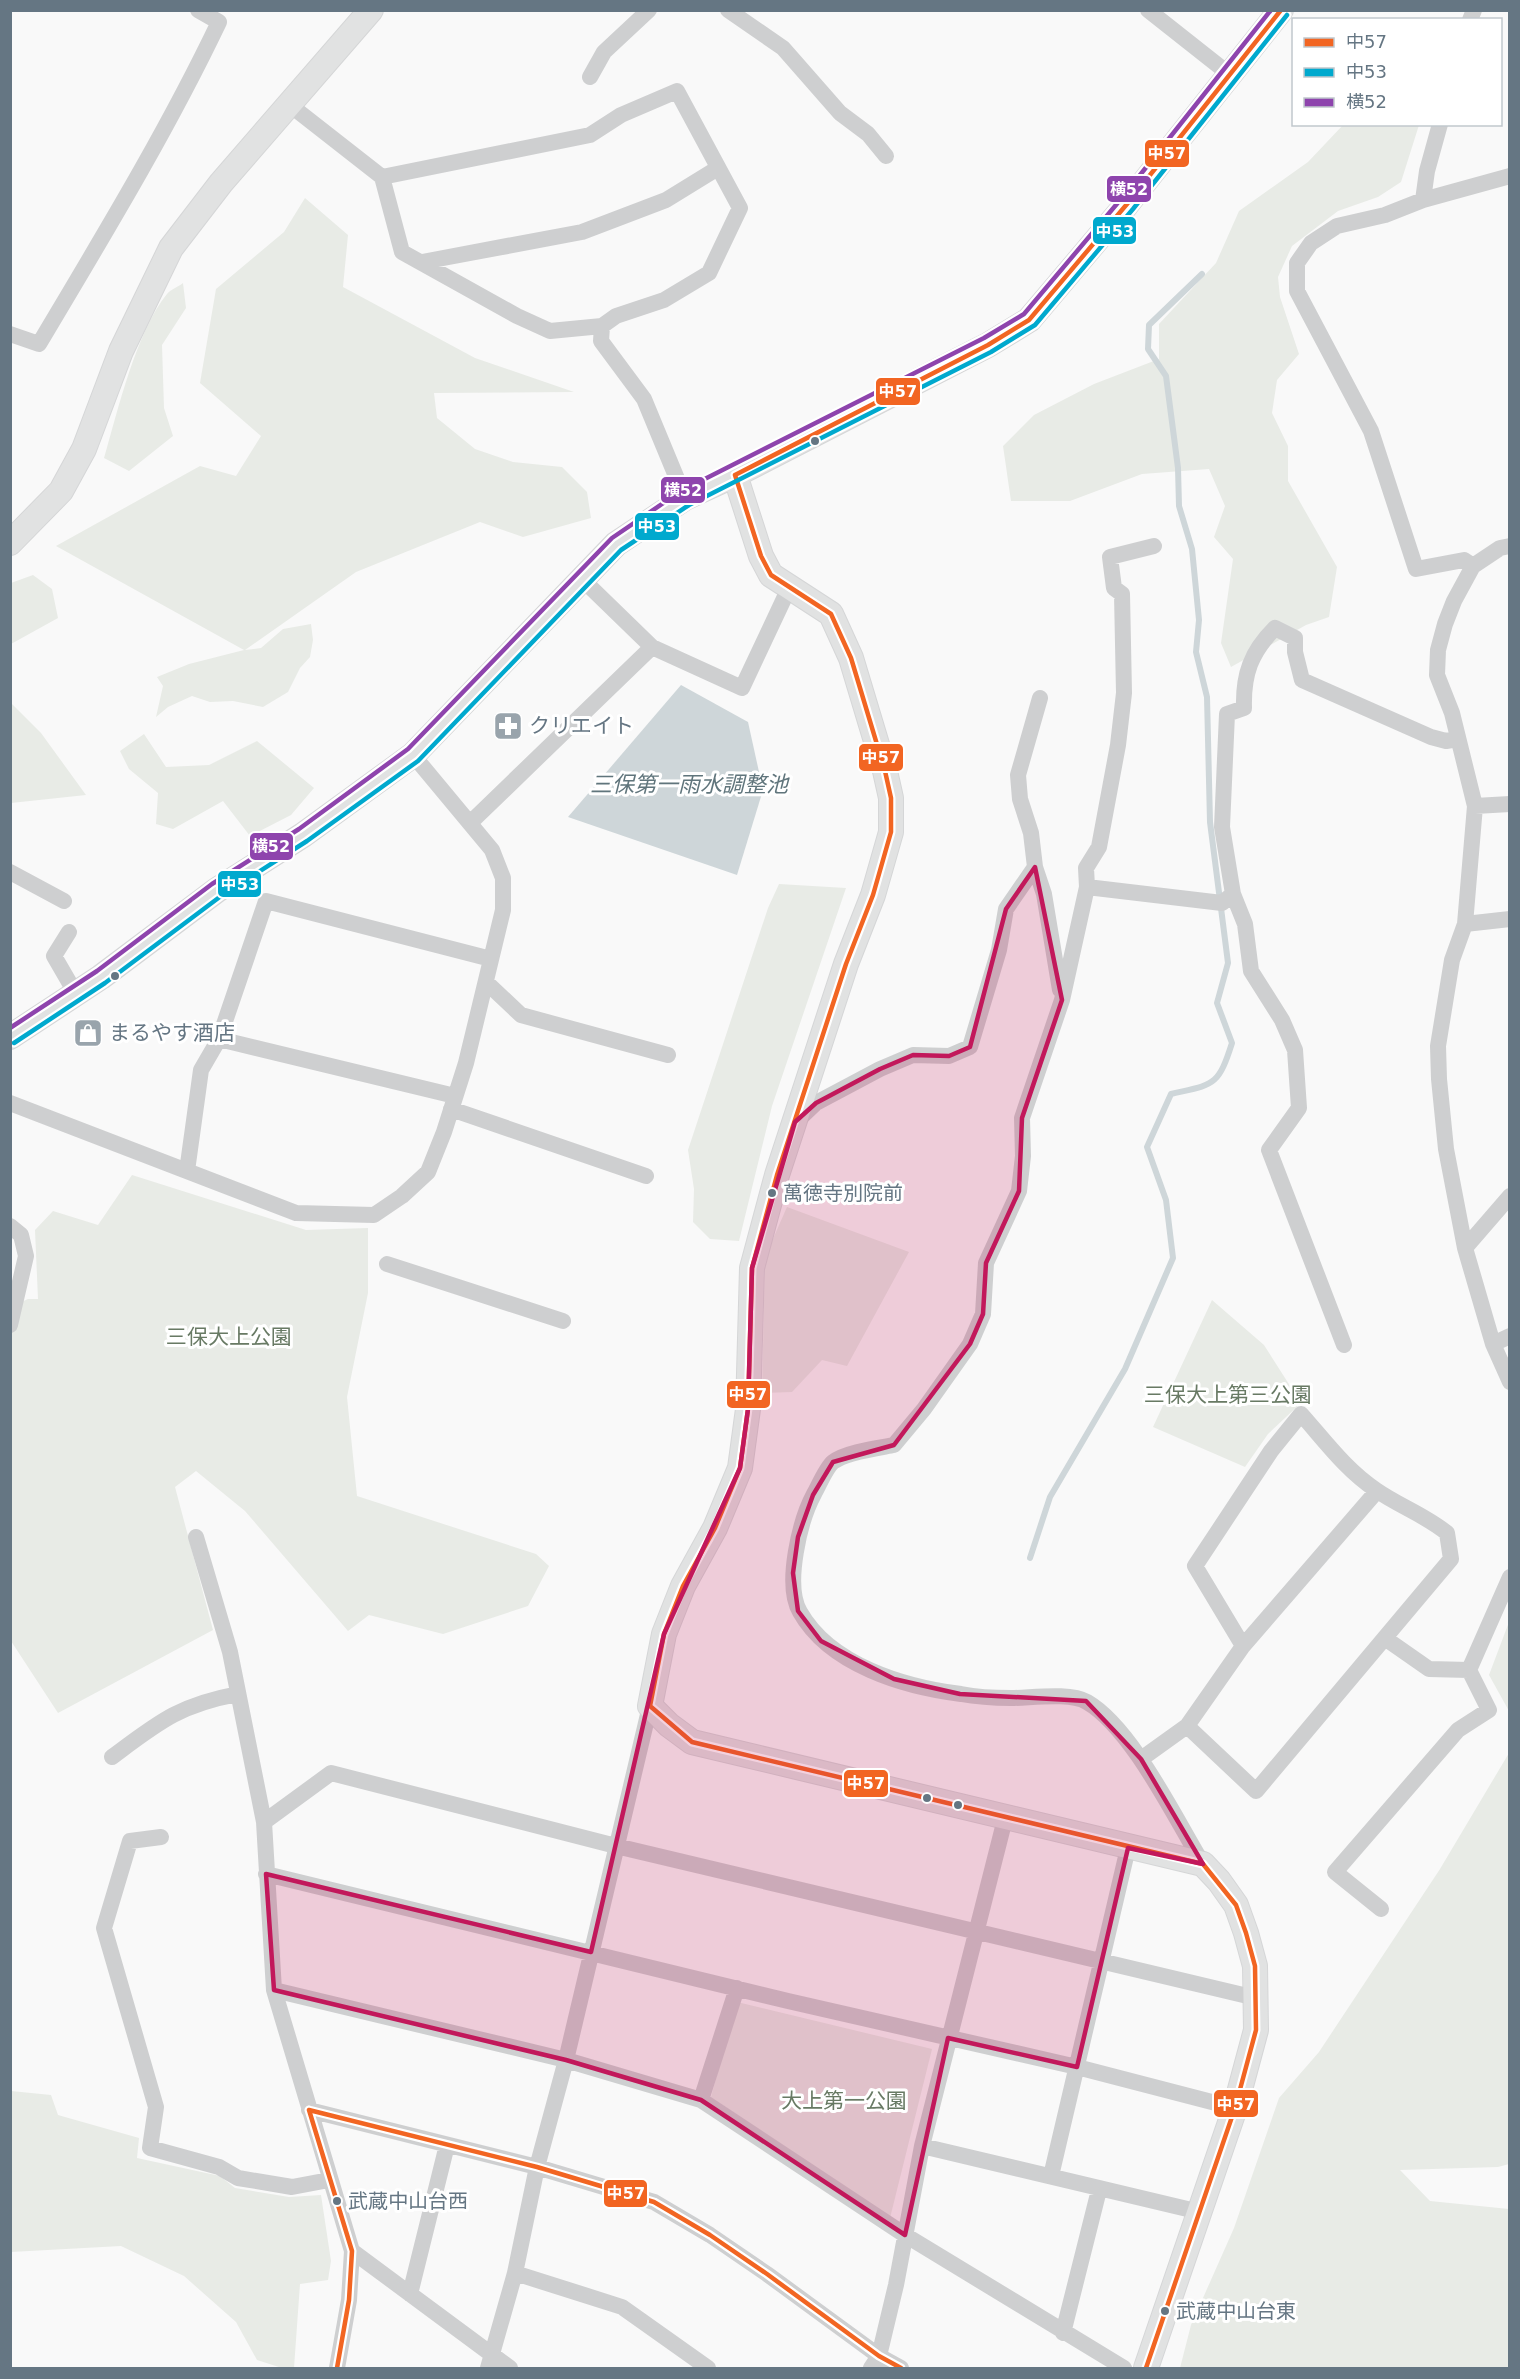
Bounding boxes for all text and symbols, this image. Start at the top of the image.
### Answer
legend [1292,18,1502,126]
text: 中57 [1346,31,1387,52]
text: 中53 [1346,61,1387,82]
text: 横52 [1346,91,1387,112]
line badge: 中57 [1144,139,1190,168]
text: 中57 [1148,144,1186,163]
line badge: 横52 [1106,175,1152,203]
text: 横52 [1110,180,1148,199]
line badge: 中53 [1092,216,1137,245]
text: 中53 [1096,222,1134,241]
line badge: 中57 [875,377,921,406]
text: 中57 [879,382,917,401]
unlabelled marker [809,435,821,447]
line badge: 横52 [660,476,706,504]
text: 横52 [664,481,702,500]
line badge: 中53 [634,512,680,541]
text: 中53 [638,517,676,536]
pharmacy icon: クリエイト [492,710,524,742]
place label: クリエイト [529,714,634,738]
line badge: 中57 [858,743,904,772]
text: 中57 [862,748,900,767]
water label: 三保第一雨水調整池 [590,772,790,797]
line badge: 横52 [249,832,294,861]
text: 横52 [252,837,290,856]
line badge: 中53 [217,870,262,898]
text: 中53 [221,875,259,894]
unlabelled marker [109,970,121,982]
shop icon: まるやす酒店 [72,1017,104,1049]
place label: まるやす酒店 [109,1021,235,1045]
place label: 萬徳寺別院前 [783,1181,903,1205]
marker: 萬徳寺別院前 [766,1187,778,1199]
park label: 三保大上公園 [166,1325,292,1349]
line badge: 中57 [726,1380,771,1409]
park label: 三保大上第三公園 [1144,1383,1312,1407]
text: 中57 [729,1385,767,1404]
line badge: 中57 [843,1769,889,1798]
text: 中57 [847,1774,885,1793]
unlabelled marker [921,1792,933,1804]
unlabelled marker [952,1799,964,1811]
park label: 大上第一公園 [781,2089,907,2113]
line badge: 中57 [1213,2089,1259,2118]
text: 中57 [1217,2095,1255,2114]
line badge: 中57 [603,2179,648,2208]
text: 中57 [607,2184,645,2203]
place label: 武蔵中山台西 [348,2189,468,2213]
marker: 武蔵中山台西 [331,2195,343,2207]
place label: 武蔵中山台東 [1176,2299,1296,2323]
marker: 武蔵中山台東 [1159,2305,1171,2317]

